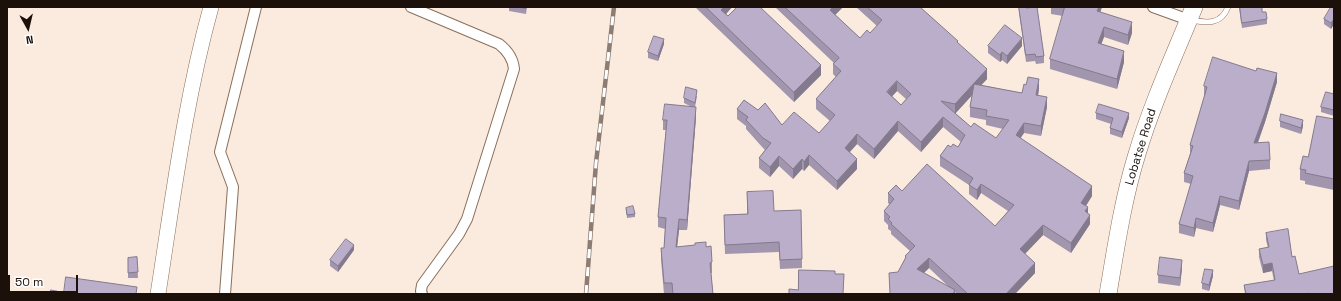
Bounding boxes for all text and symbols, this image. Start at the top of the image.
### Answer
north arrow [8,8,48,48]
text: N [25,32,34,47]
street label: Lobatse Road [1122,107,1160,187]
scale bar [10,267,80,293]
text: 50 m [15,274,43,290]

